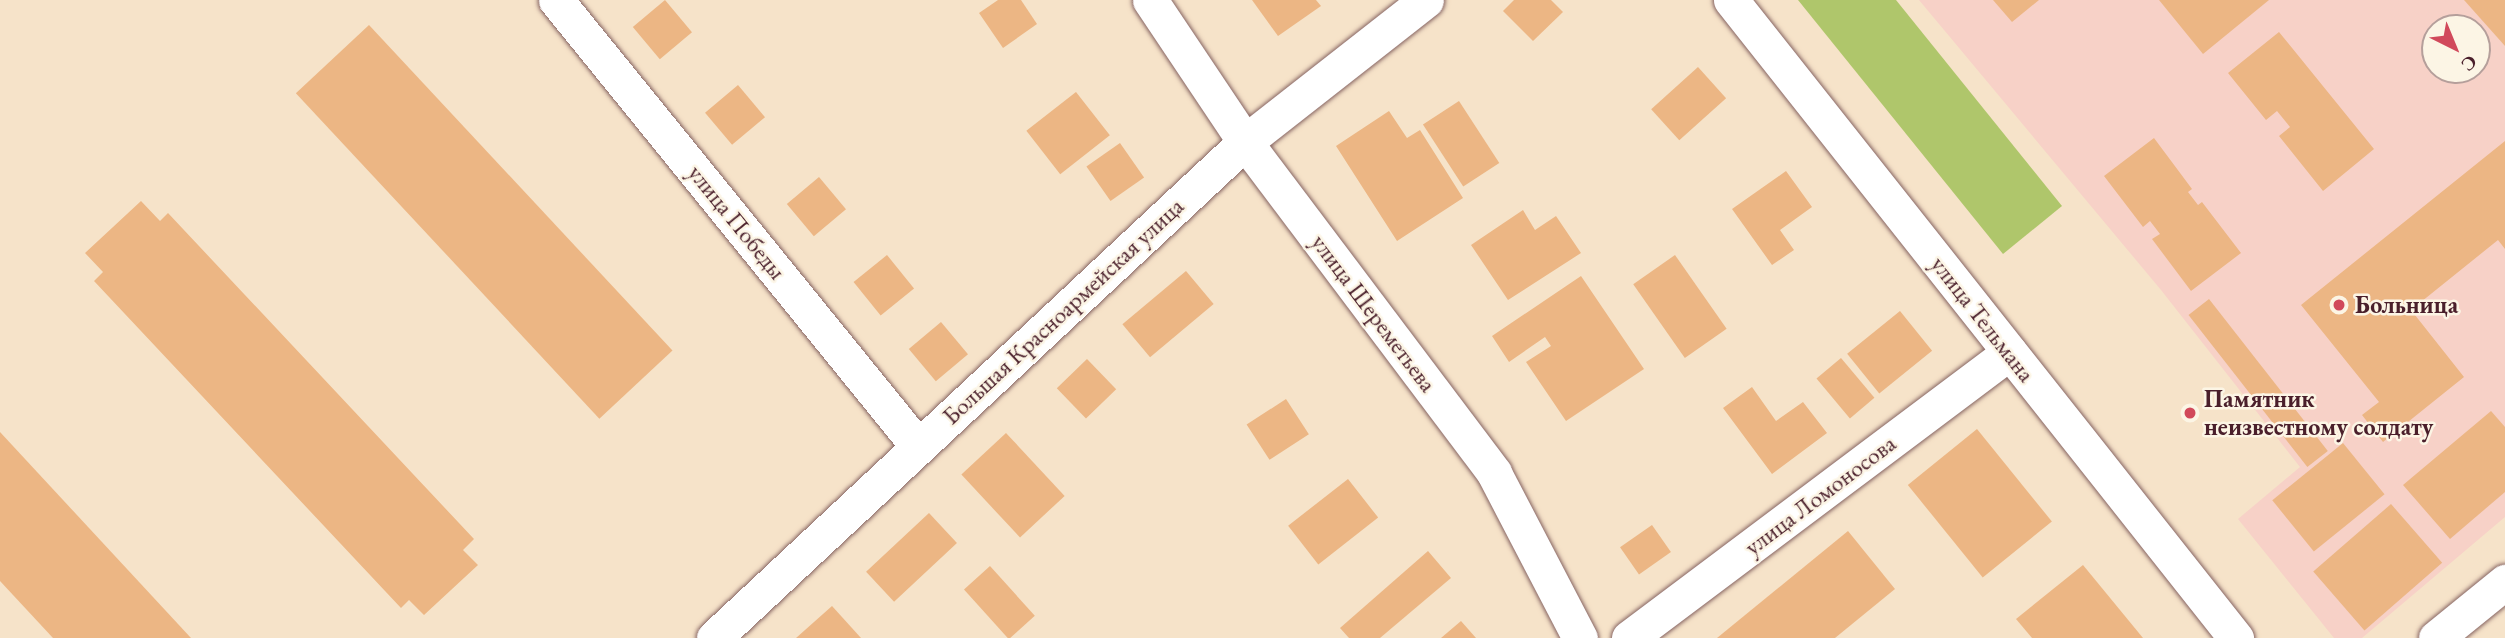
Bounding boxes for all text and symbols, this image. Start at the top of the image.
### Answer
north arrow [2421,14,2491,84]
text: С [2456,50,2483,77]
street label: улица Победы [682,159,792,285]
street label: Большая Красноармейская улица [936,192,1190,430]
street label: улица Шереметьева [1305,229,1443,397]
street label: улица Тельмана [1925,250,2041,388]
place label: Больница [2355,291,2458,319]
marker: Больница [2329,295,2349,315]
place label: Памятник неизвестному солдату [2204,385,2433,441]
marker: Памятник неизвестному солдату [2182,405,2198,421]
street label: улица Ломоносова [1739,429,1901,561]

